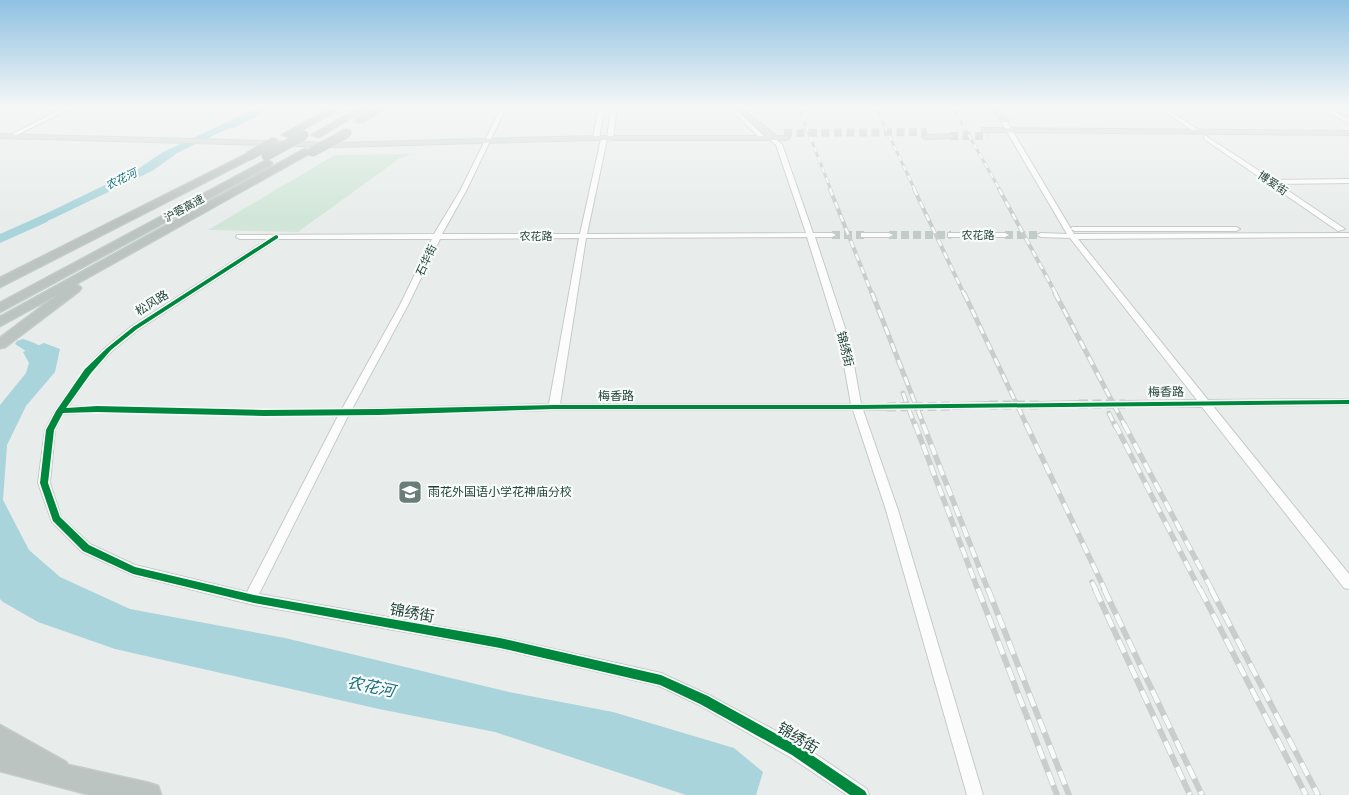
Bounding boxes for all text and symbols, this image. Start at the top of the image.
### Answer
water label: 农花河 [103,165,141,193]
street label: 博爱街 [1255,168,1291,199]
street label: 沪蓉高速 [161,191,207,226]
street label: 农花路 [962,228,995,243]
street label: 农花路 [520,229,553,244]
street label: 石华街 [413,242,440,278]
street label: 松风路 [132,287,172,319]
street label: 锦绣街 [833,330,857,368]
street label: 梅香路 [1148,384,1184,400]
street label: 梅香路 [598,388,634,404]
school or university icon: 雨花外国语小学花神庙分校 [397,479,423,505]
place label: 雨花外国语小学花神庙分校 [428,484,572,500]
street label: 锦绣街 [388,599,436,627]
water label: 农花河 [345,671,399,703]
street label: 锦绣街 [774,718,822,758]

